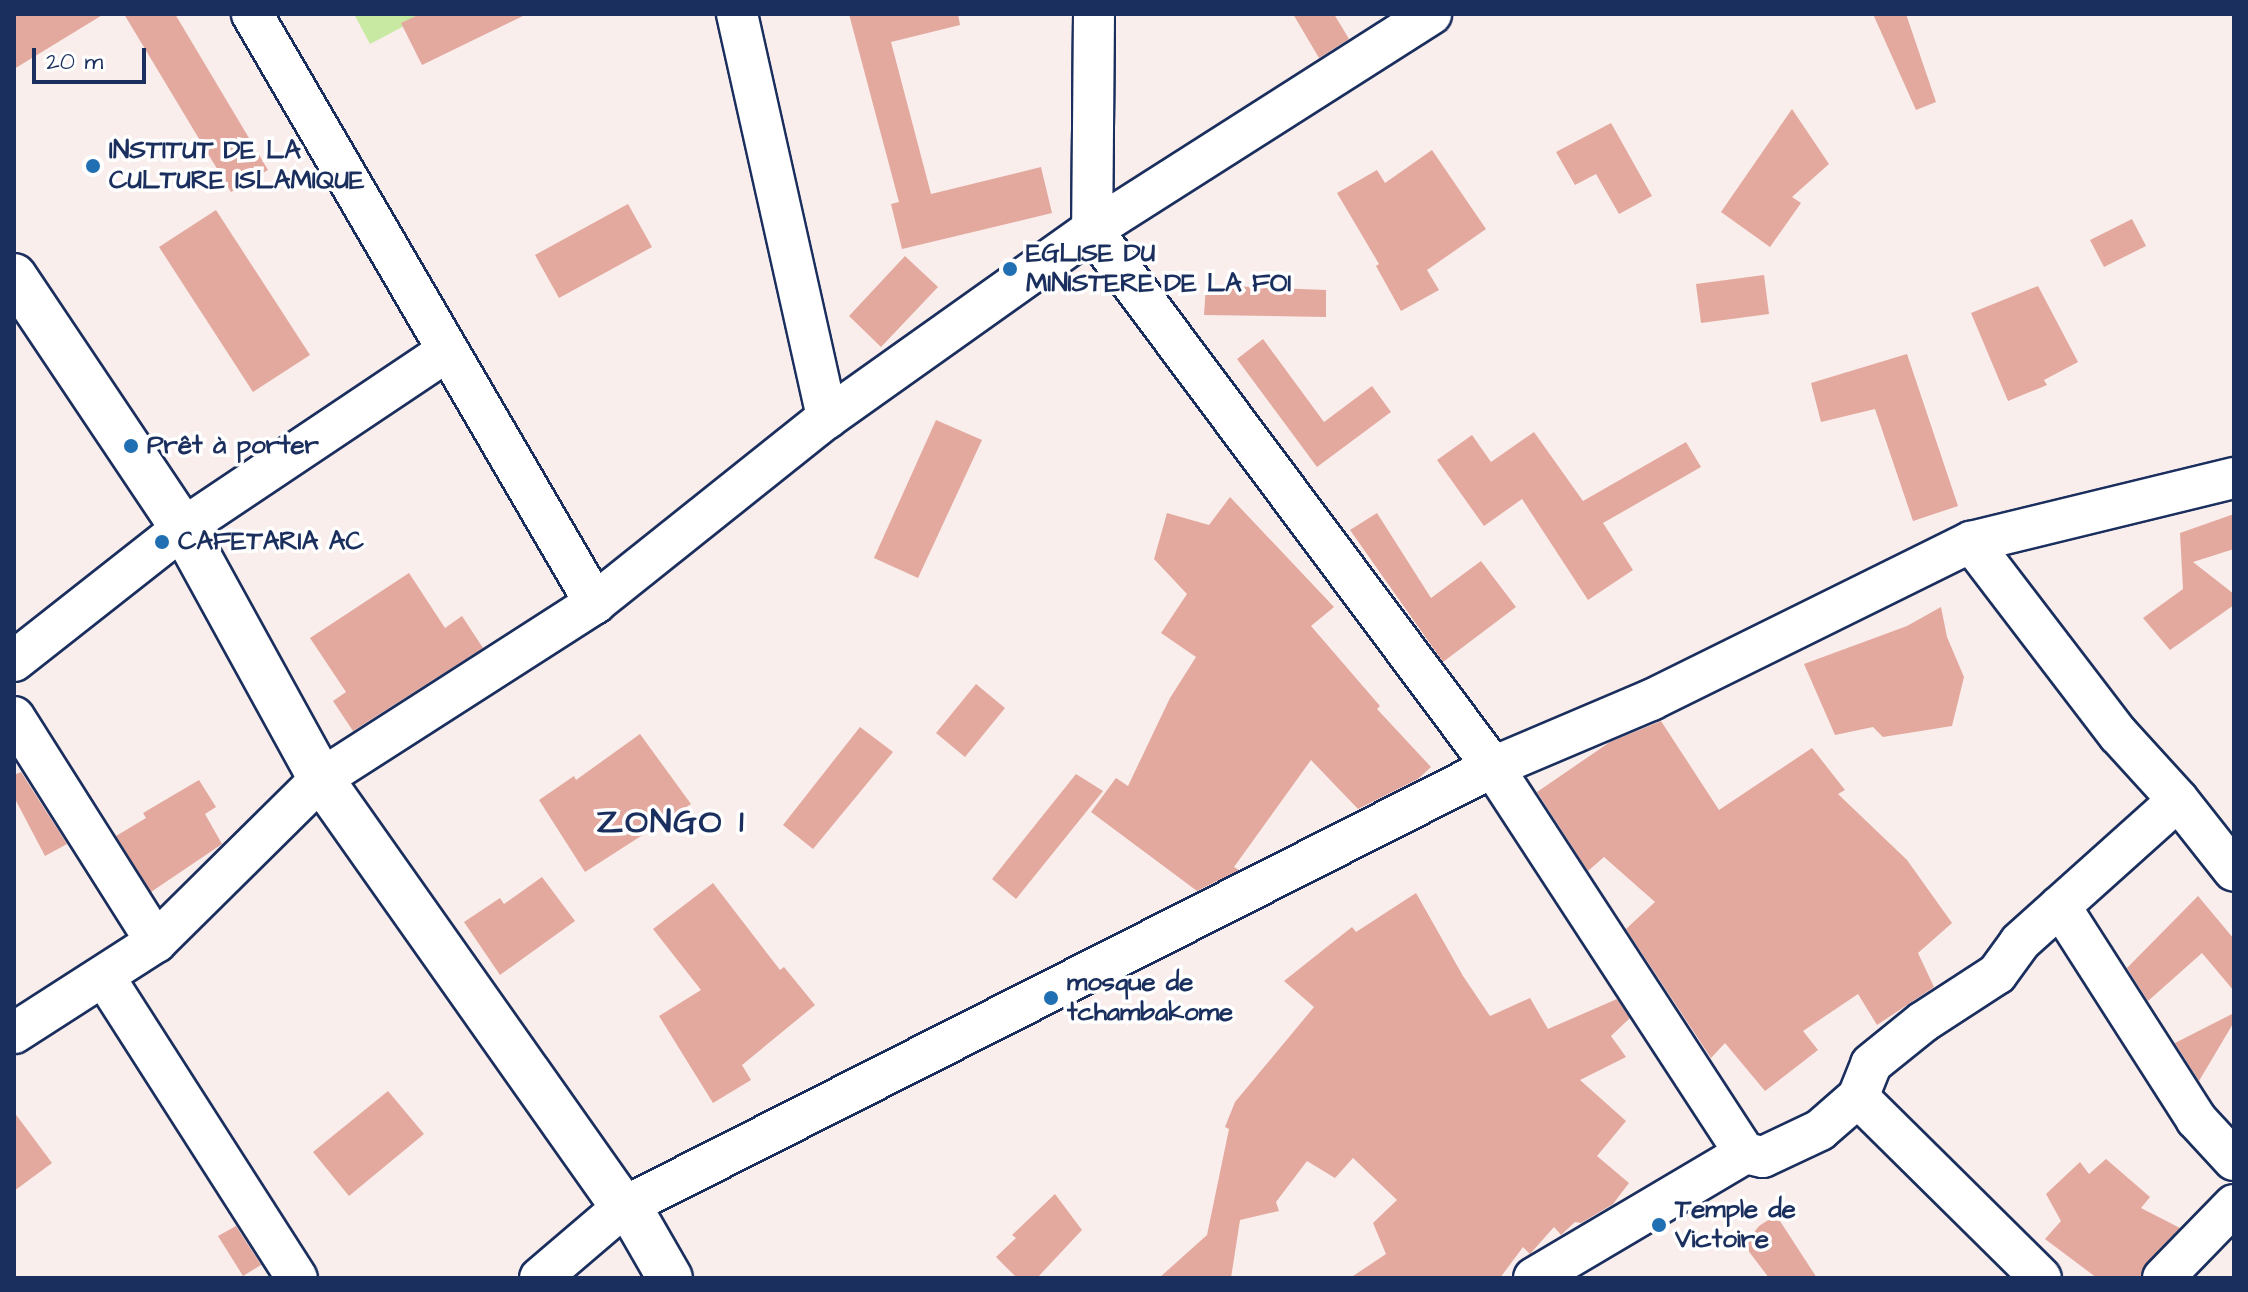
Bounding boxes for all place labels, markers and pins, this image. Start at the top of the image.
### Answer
place label: INSTITUT DE LA CULTURE ISLAMIQUE [109,135,364,196]
marker: INSTITUT DE LA CULTURE ISLAMIQUE [84,157,102,175]
place label: EGLISE DU MINISTERE DE LA FOI [1026,238,1291,300]
marker: EGLISE DU MINISTERE DE LA FOI [1001,260,1019,278]
place label: Prêt à porter [147,430,319,462]
marker: Prêt à porter [122,437,140,455]
place label: CAFETARIA AC [178,526,364,558]
marker: CAFETARIA AC [153,533,171,551]
place label: mosque de tchambakome [1067,967,1233,1028]
marker: mosque de tchambakome [1042,989,1060,1007]
place label: Temple de Victoire [1675,1194,1796,1256]
marker: Temple de Victoire [1650,1216,1668,1234]

